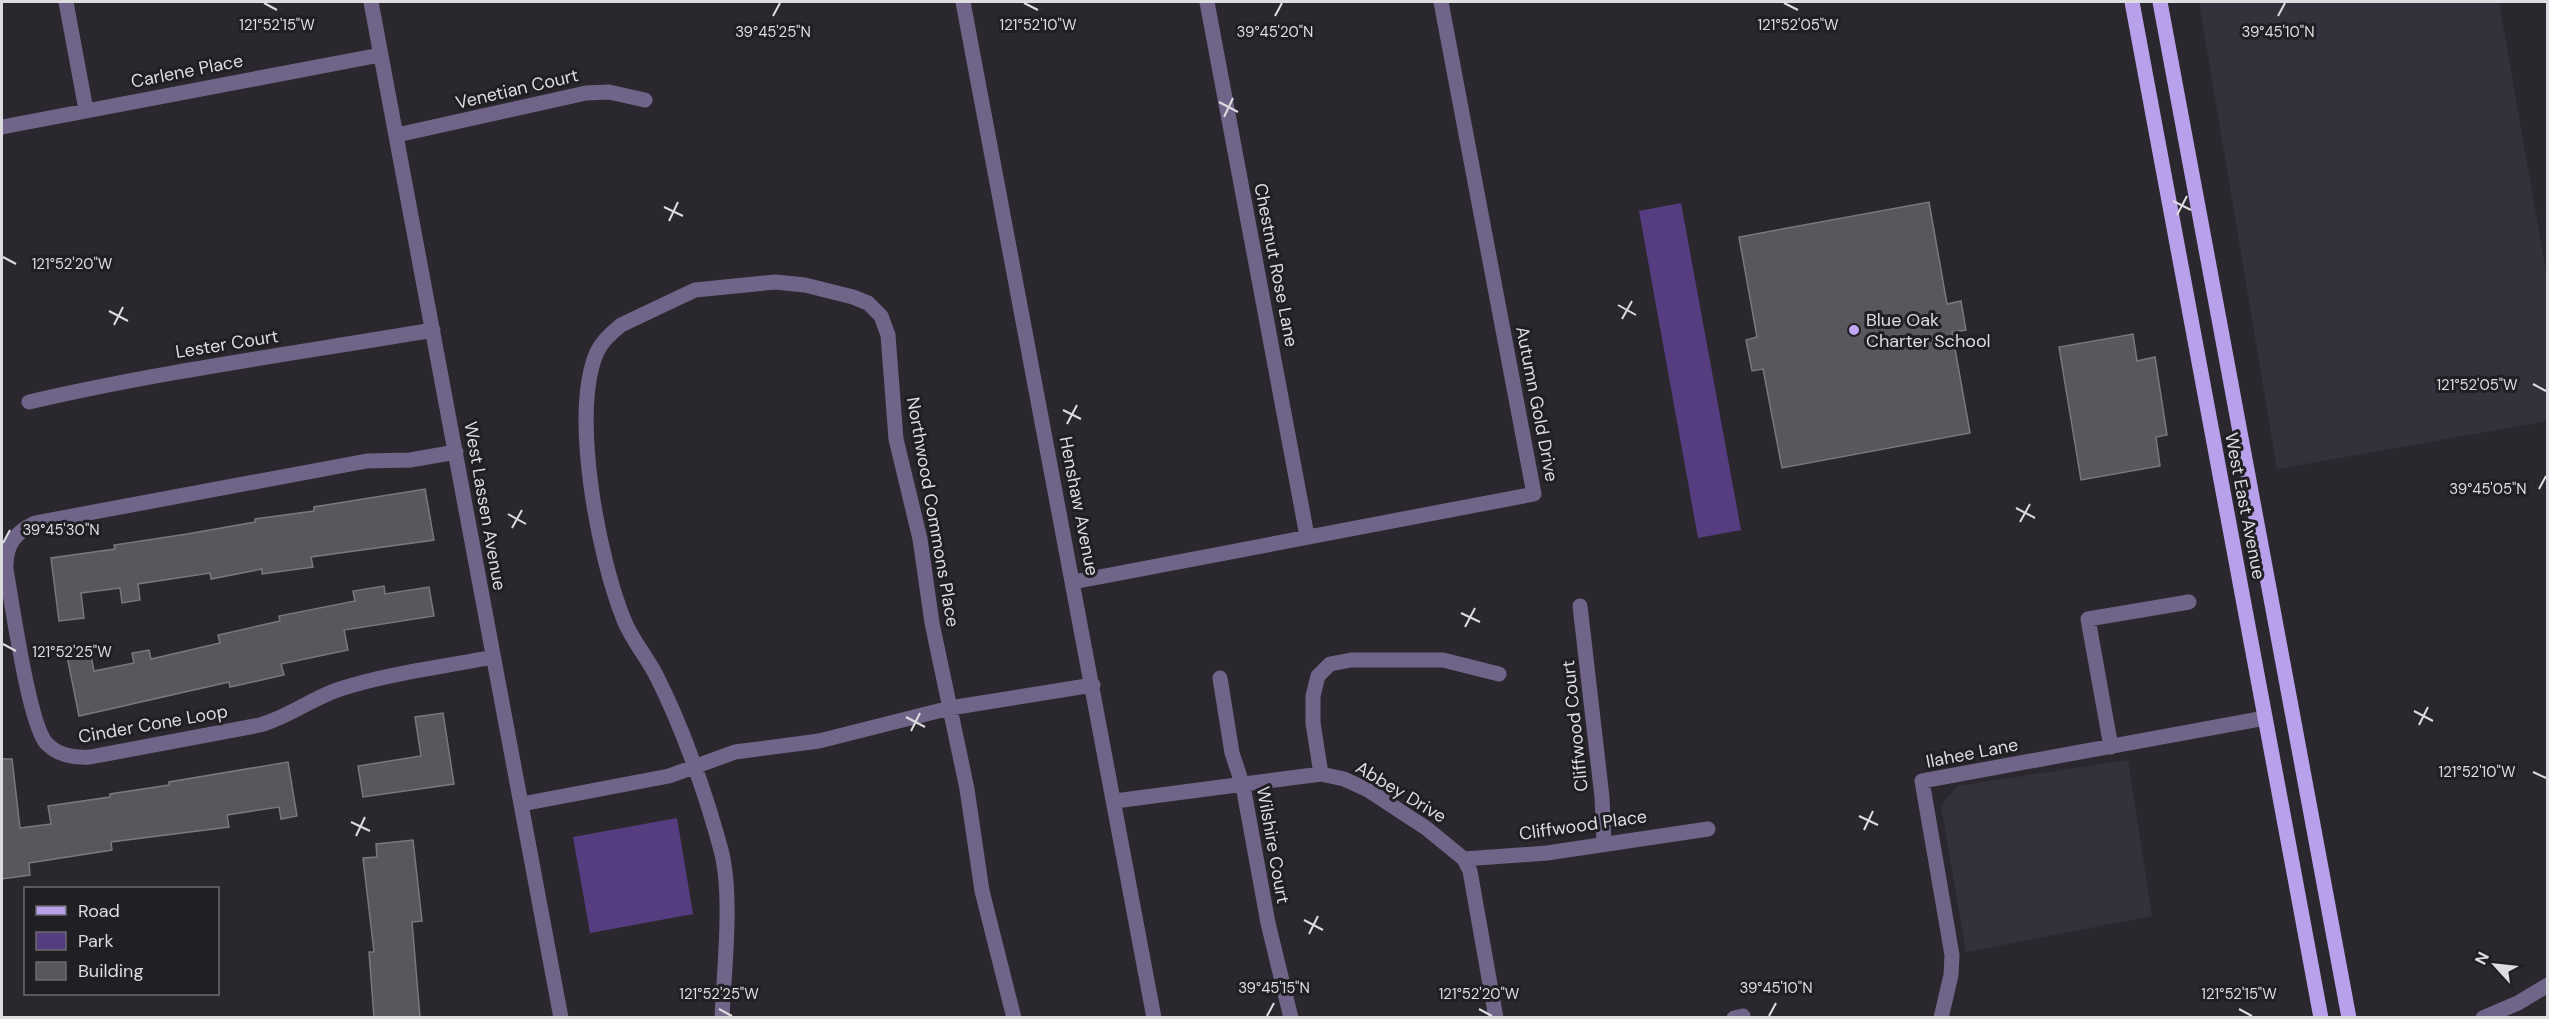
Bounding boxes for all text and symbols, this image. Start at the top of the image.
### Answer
text: 121°52'15"W [239,15,315,35]
text: 121°52'10"W [1000,15,1077,35]
text: 121°52'05"W [1757,15,1839,35]
text: 39°45'25"N [735,22,811,42]
text: 39°45'20"N [1237,22,1313,42]
text: 39°45'10"N [2241,22,2315,42]
street label: Carlene Place [129,48,245,94]
street label: Venetian Court [453,63,581,115]
street label: Chestnut Rose Lane [1248,181,1304,349]
text: 121°52'20"W [32,254,113,274]
place label: Blue Oak Charter School [1866,308,1991,353]
marker: Blue Oak Charter School [1847,323,1861,337]
street label: Lester Court [174,324,280,364]
street label: Autumn Gold Drive [1510,324,1564,484]
text: 121°52'05"W [2436,375,2518,395]
street label: Northwood Commons Place [901,395,965,629]
street label: West Lassen Avenue [458,420,512,592]
street label: West East Avenue [2219,431,2271,581]
street label: Henshaw Avenue [1054,434,1104,578]
text: 39°45'05"N [2449,479,2527,499]
text: 39°45'30"N [22,520,100,540]
text: 121°52'25"W [32,642,112,662]
street label: Cliffwood Court [1556,659,1594,793]
street label: Cinder Cone Loop [76,699,230,749]
street label: Ilahee Lane [1924,732,2020,774]
street label: Abbey Drive [1351,756,1451,828]
text: 121°52'10"W [2439,762,2516,782]
street label: Wilshire Court [1251,785,1295,905]
street label: Cliffwood Place [1517,804,1649,846]
legend [24,887,219,995]
text: Road [78,899,120,923]
text: Park [78,929,114,953]
north arrow [2465,935,2525,995]
text: N [2470,948,2494,968]
text: Building [78,959,143,983]
text: 39°45'15"N [1238,978,1310,998]
text: 39°45'10"N [1739,978,1813,998]
text: 121°52'25"W [679,984,759,1004]
text: 121°52'20"W [1439,984,1520,1004]
text: 121°52'15"W [2201,984,2277,1004]

